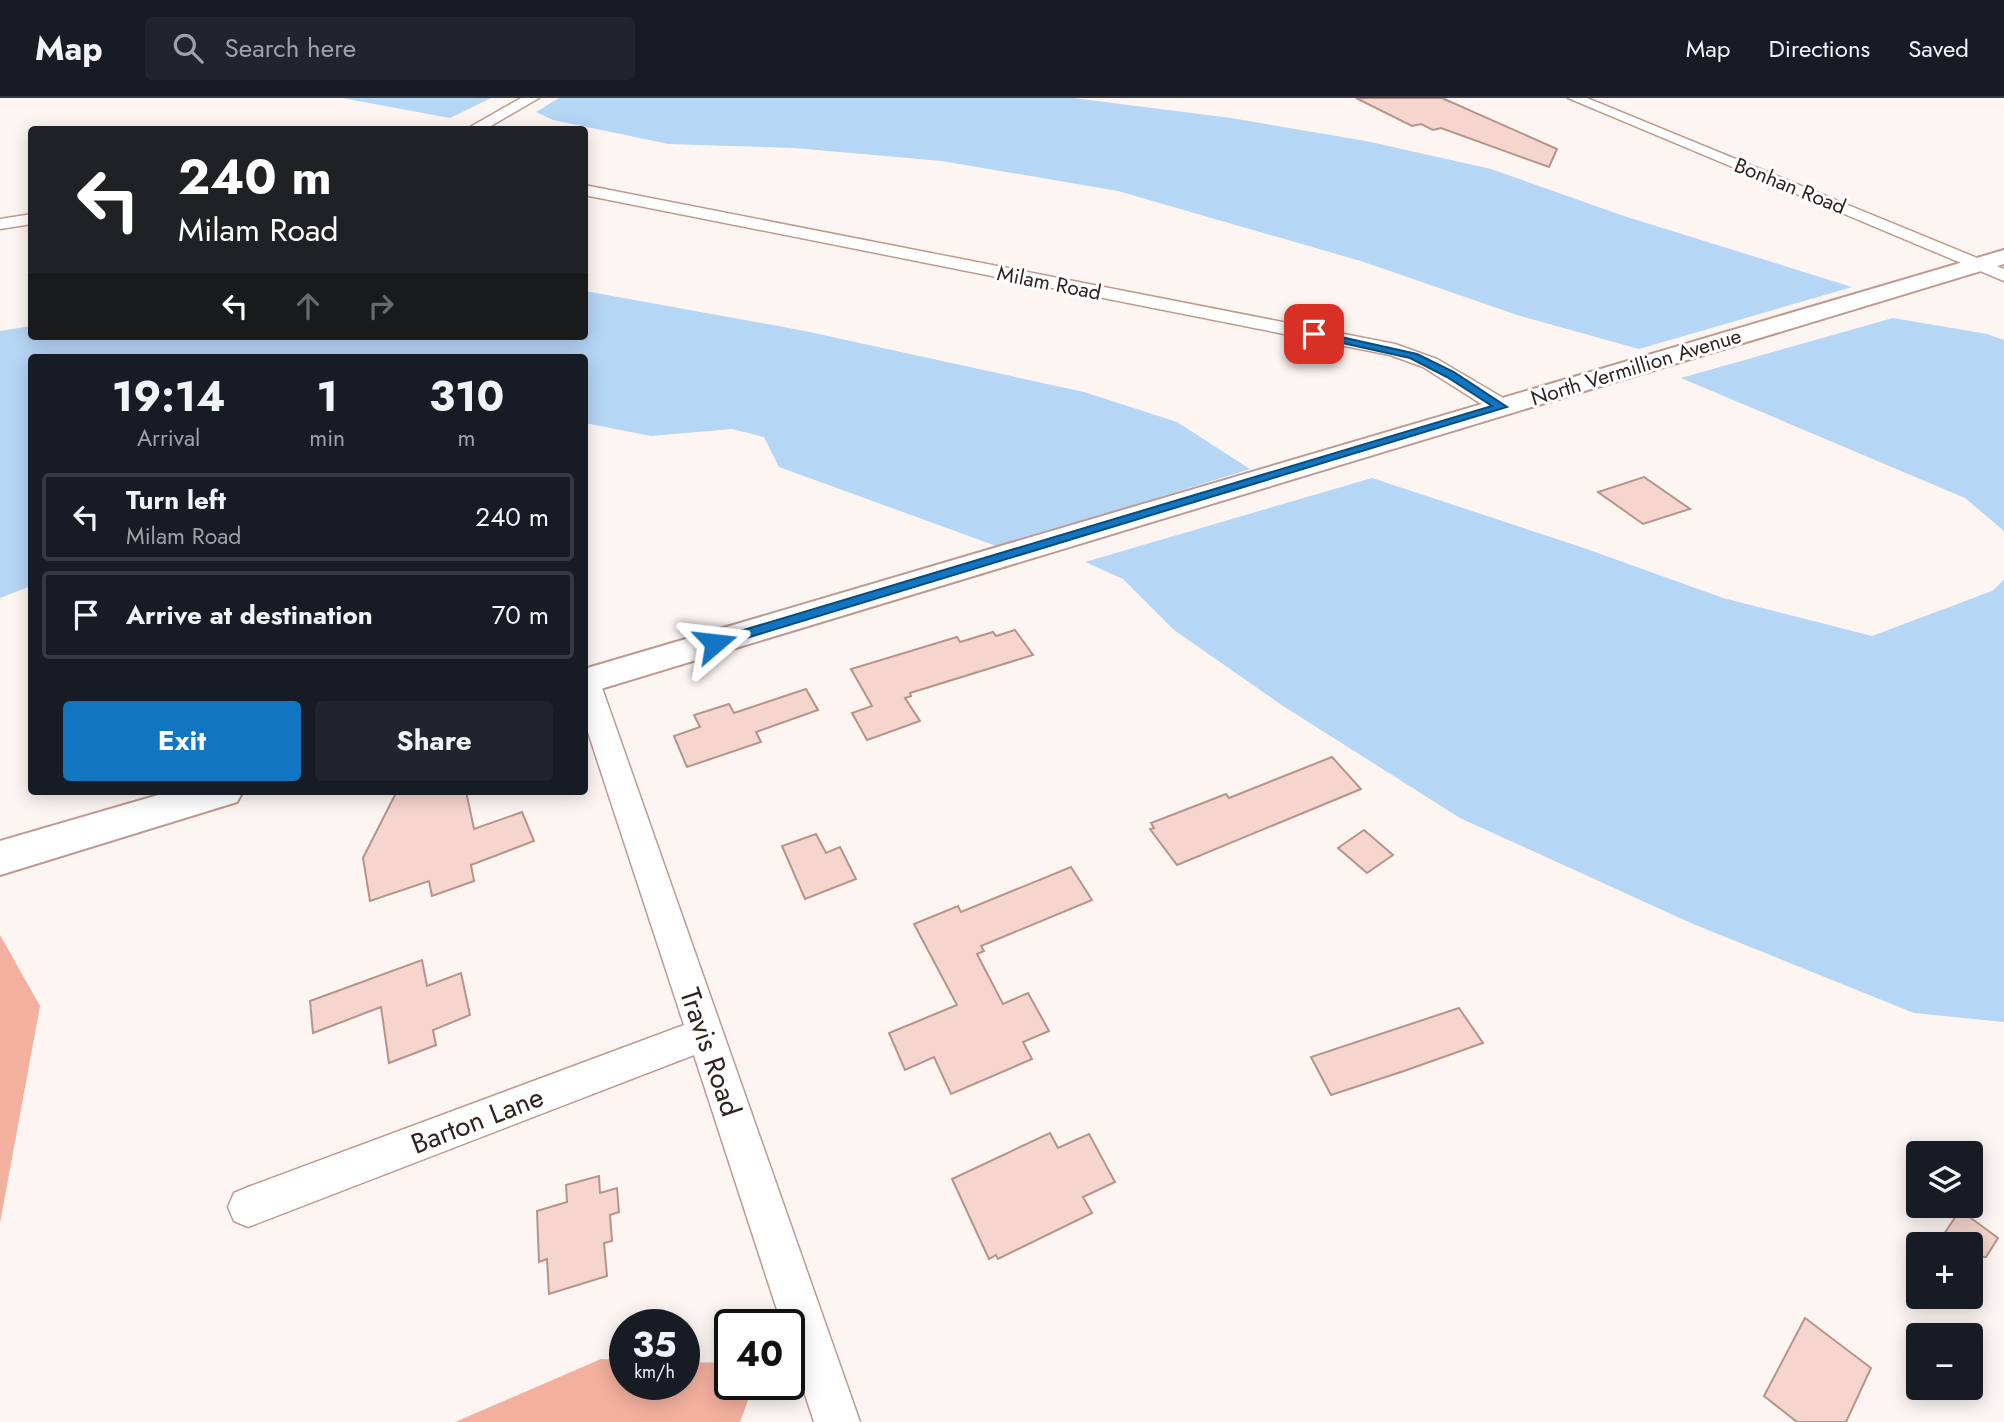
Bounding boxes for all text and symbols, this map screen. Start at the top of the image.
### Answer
search box [145,17,635,80]
text: Map [35,25,103,72]
icon: search [169,29,207,67]
text: Search here [225,29,356,67]
text: Map [1686,31,1731,66]
text: Directions [1769,31,1870,66]
text: Saved [1908,31,1969,66]
text: 240 m [178,142,332,212]
street label: Bonhan Road [1730,150,1850,222]
icon: left [63,154,154,245]
text: Milam Road [178,207,339,253]
street label: Milam Road [994,258,1104,308]
icon: left [216,287,254,325]
icon: ahead [289,287,327,325]
icon: right [362,287,400,325]
pin [1284,304,1344,364]
icon: arrive [1295,315,1333,353]
street label: North Vermillion Avenue [1527,321,1745,413]
text: 19:14 [112,366,225,427]
text: 1 [317,366,338,427]
text: 310 [429,366,504,427]
text: Arrival [137,421,200,455]
text: min [309,421,345,455]
text: m [458,421,476,455]
text: Turn left [126,481,226,519]
icon: left [67,498,105,536]
text: 240 m [475,498,549,536]
text: Milam Road [126,519,241,553]
icon: arrive [67,596,105,634]
text: Arrive at destination [126,596,373,634]
text: 70 m [492,596,549,634]
position arrow [678,606,752,680]
button: Exit [63,701,301,781]
button: Share [315,701,553,781]
street label: Travis Road [669,982,752,1122]
street label: Barton Lane [405,1076,549,1165]
map controls [1906,1141,1983,1400]
button: layers [1906,1141,1983,1218]
button: + [1906,1232,1983,1309]
speed limit sign: 40 [714,1309,805,1400]
text: 35 [632,1320,677,1370]
button: − [1906,1323,1983,1400]
text: km/h [634,1359,675,1385]

